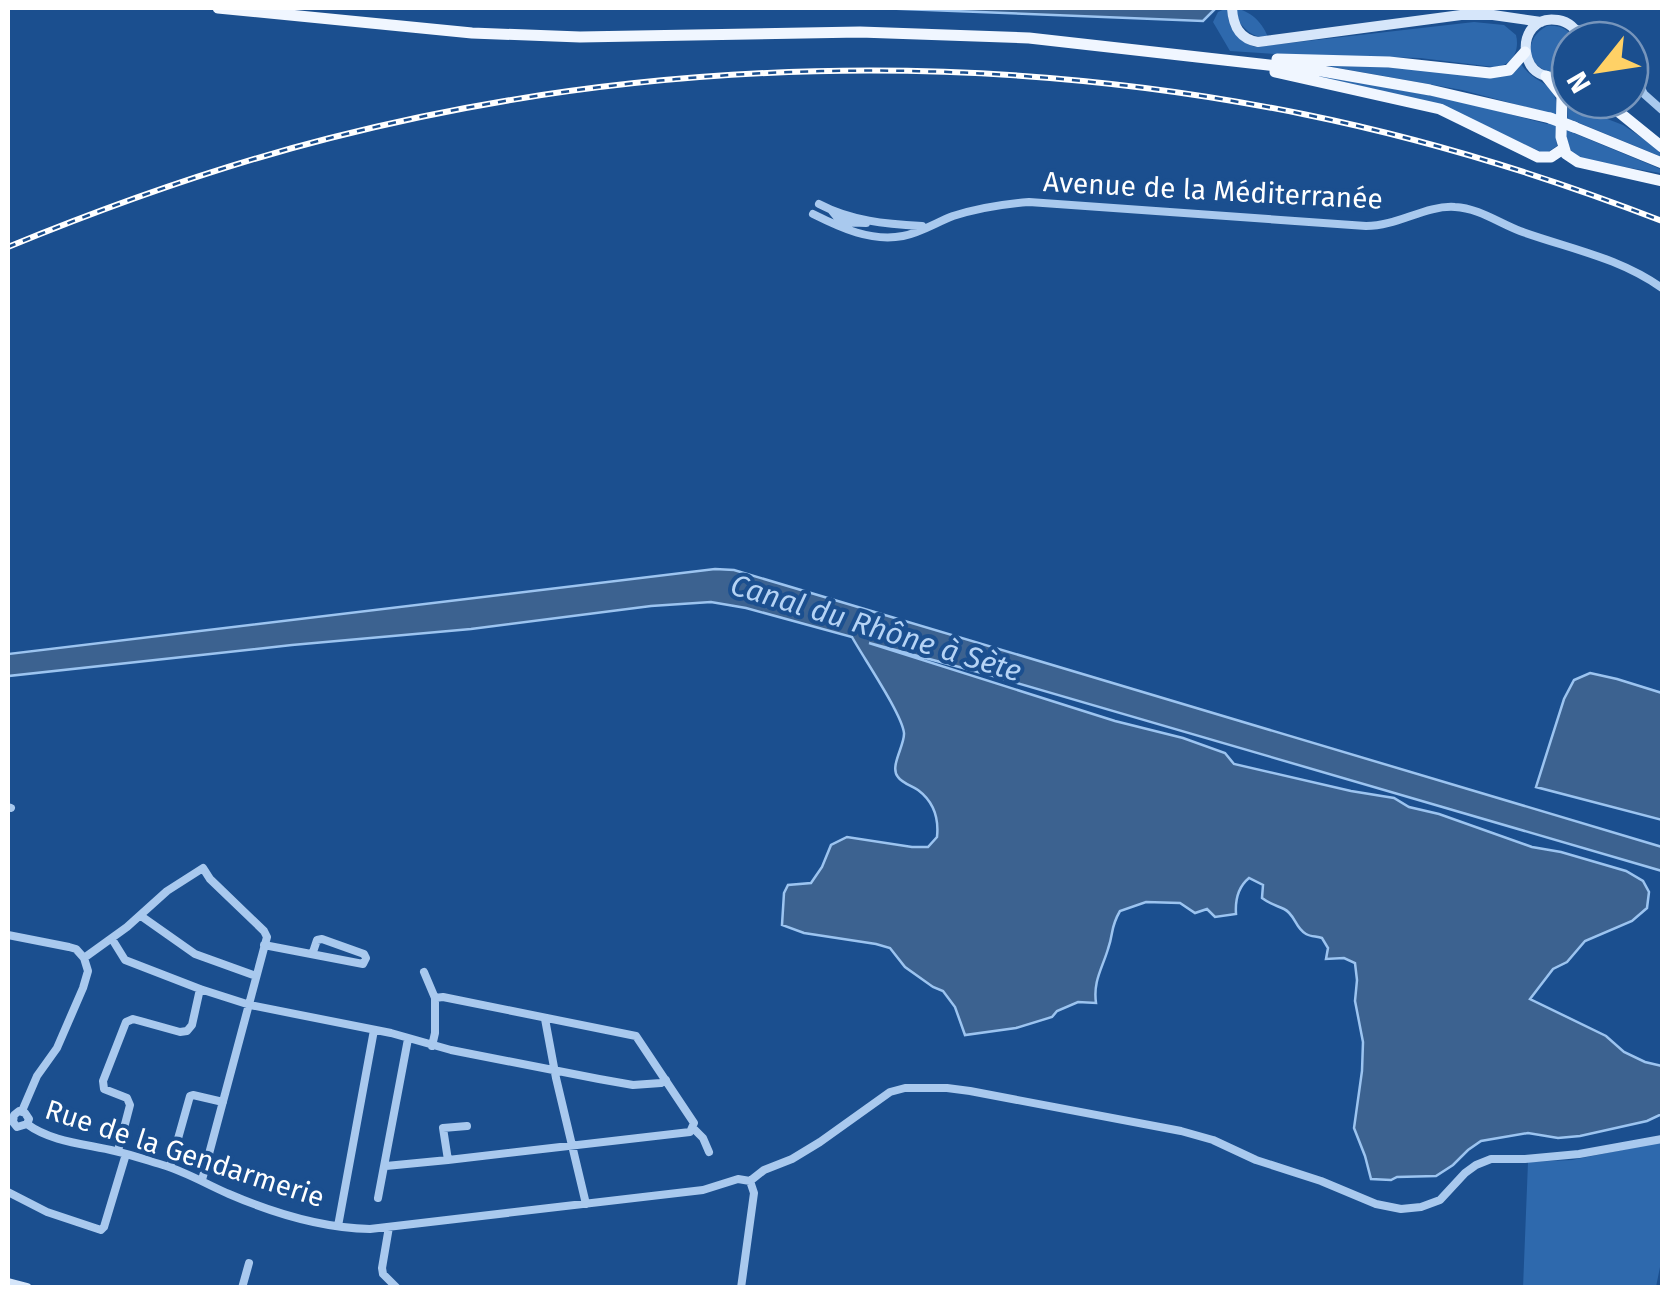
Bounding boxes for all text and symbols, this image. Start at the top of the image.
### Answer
north arrow [1550,20,1650,120]
text: N [1560,66,1598,99]
street label: Avenue de la Méditerranée [1042,165,1384,216]
water label: Canal du Rhône à Sète [726,567,1026,689]
street label: Rue de la Gendarmerie [41,1093,329,1214]

